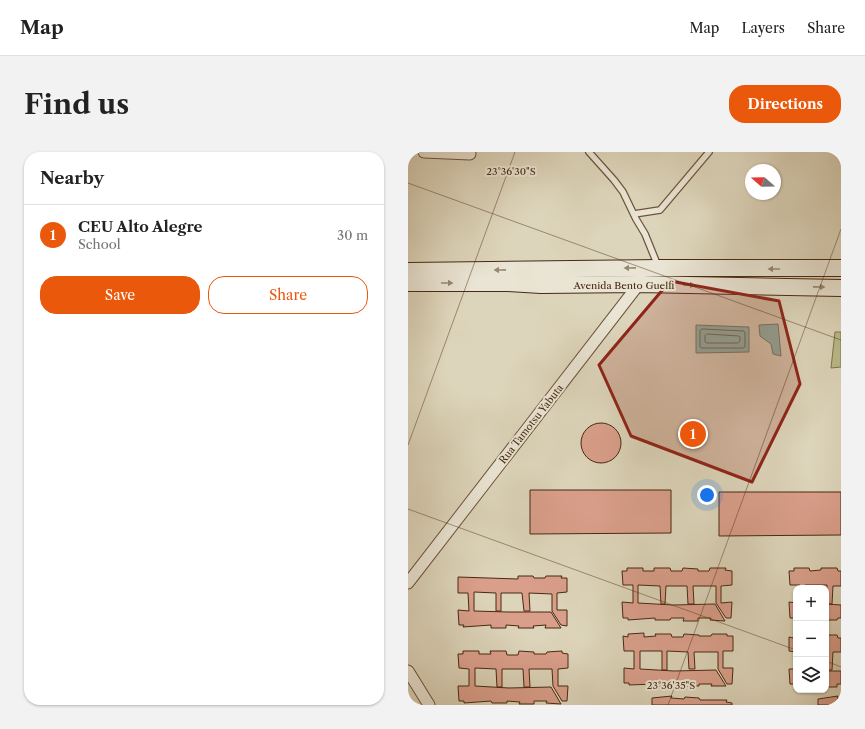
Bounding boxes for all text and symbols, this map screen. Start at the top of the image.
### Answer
text: Map [20,16,64,39]
text: Map [689,19,719,37]
text: Layers [741,19,785,37]
text: Share [807,19,845,37]
button: Directions [729,85,841,123]
text: Find us [24,87,129,121]
north arrow [745,164,781,200]
text: 23°36'30"S [486,165,536,178]
text: Nearby [40,168,104,188]
text: CEU Alto Alegre [78,217,203,236]
text: 1 [50,227,56,243]
text: 30 m [337,227,368,243]
text: School [78,236,121,252]
one-way arrow [623,265,636,271]
one-way arrow [767,266,780,272]
one-way arrow [493,267,506,273]
button: Save [40,276,200,314]
button: Share [208,276,368,314]
street label: Avenida Bento Guelfi [572,279,675,292]
one-way arrow [441,280,454,286]
one-way arrow [683,282,696,288]
one-way arrow [813,284,825,291]
street label: Rua Tamotsu Yabuta [496,381,566,466]
pin: 1 [680,419,706,449]
your location [697,485,717,505]
map controls [793,585,829,693]
button: + [793,585,829,621]
button: − [793,621,829,657]
button: layers [793,657,829,693]
text: 23°36'35"S [647,679,695,692]

